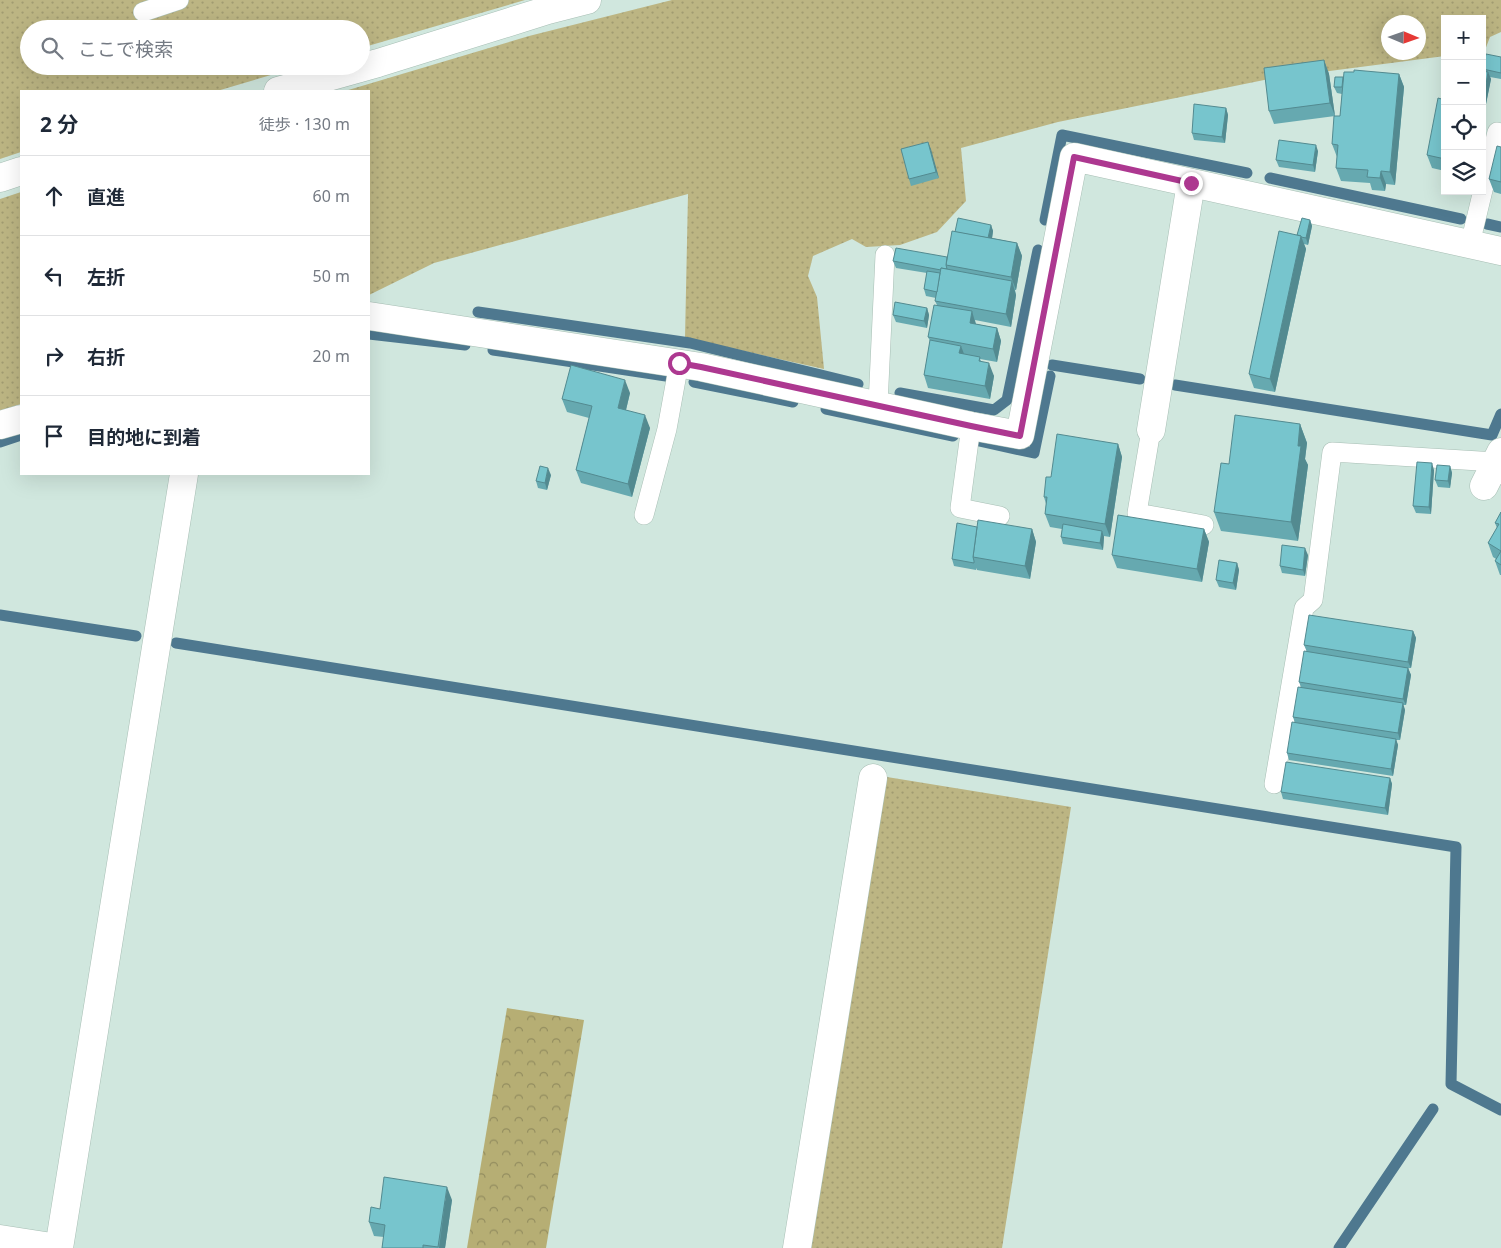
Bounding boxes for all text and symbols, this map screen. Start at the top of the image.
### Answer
north arrow [1381,15,1426,60]
map controls [1441,15,1486,195]
button: + [1441,15,1486,60]
search box [20,20,370,75]
icon: search [38,34,66,62]
text: ここで検索 [78,36,173,62]
button: − [1441,60,1486,105]
button: locate [1441,105,1486,150]
text: 2 分 [40,110,78,138]
text: 徒歩 · 130 m [259,113,350,135]
button: layers [1441,150,1486,195]
route end [1180,172,1203,195]
icon: ahead [40,182,68,210]
text: 直進 [87,184,125,210]
text: 60 m [313,185,350,207]
icon: left [40,262,68,290]
text: 左折 [87,264,125,290]
text: 50 m [313,265,350,287]
icon: right [40,342,68,370]
text: 右折 [87,344,125,370]
text: 20 m [313,345,350,367]
route start [668,352,691,375]
icon: arrive [40,422,68,450]
text: 目的地に到着 [87,424,201,450]

